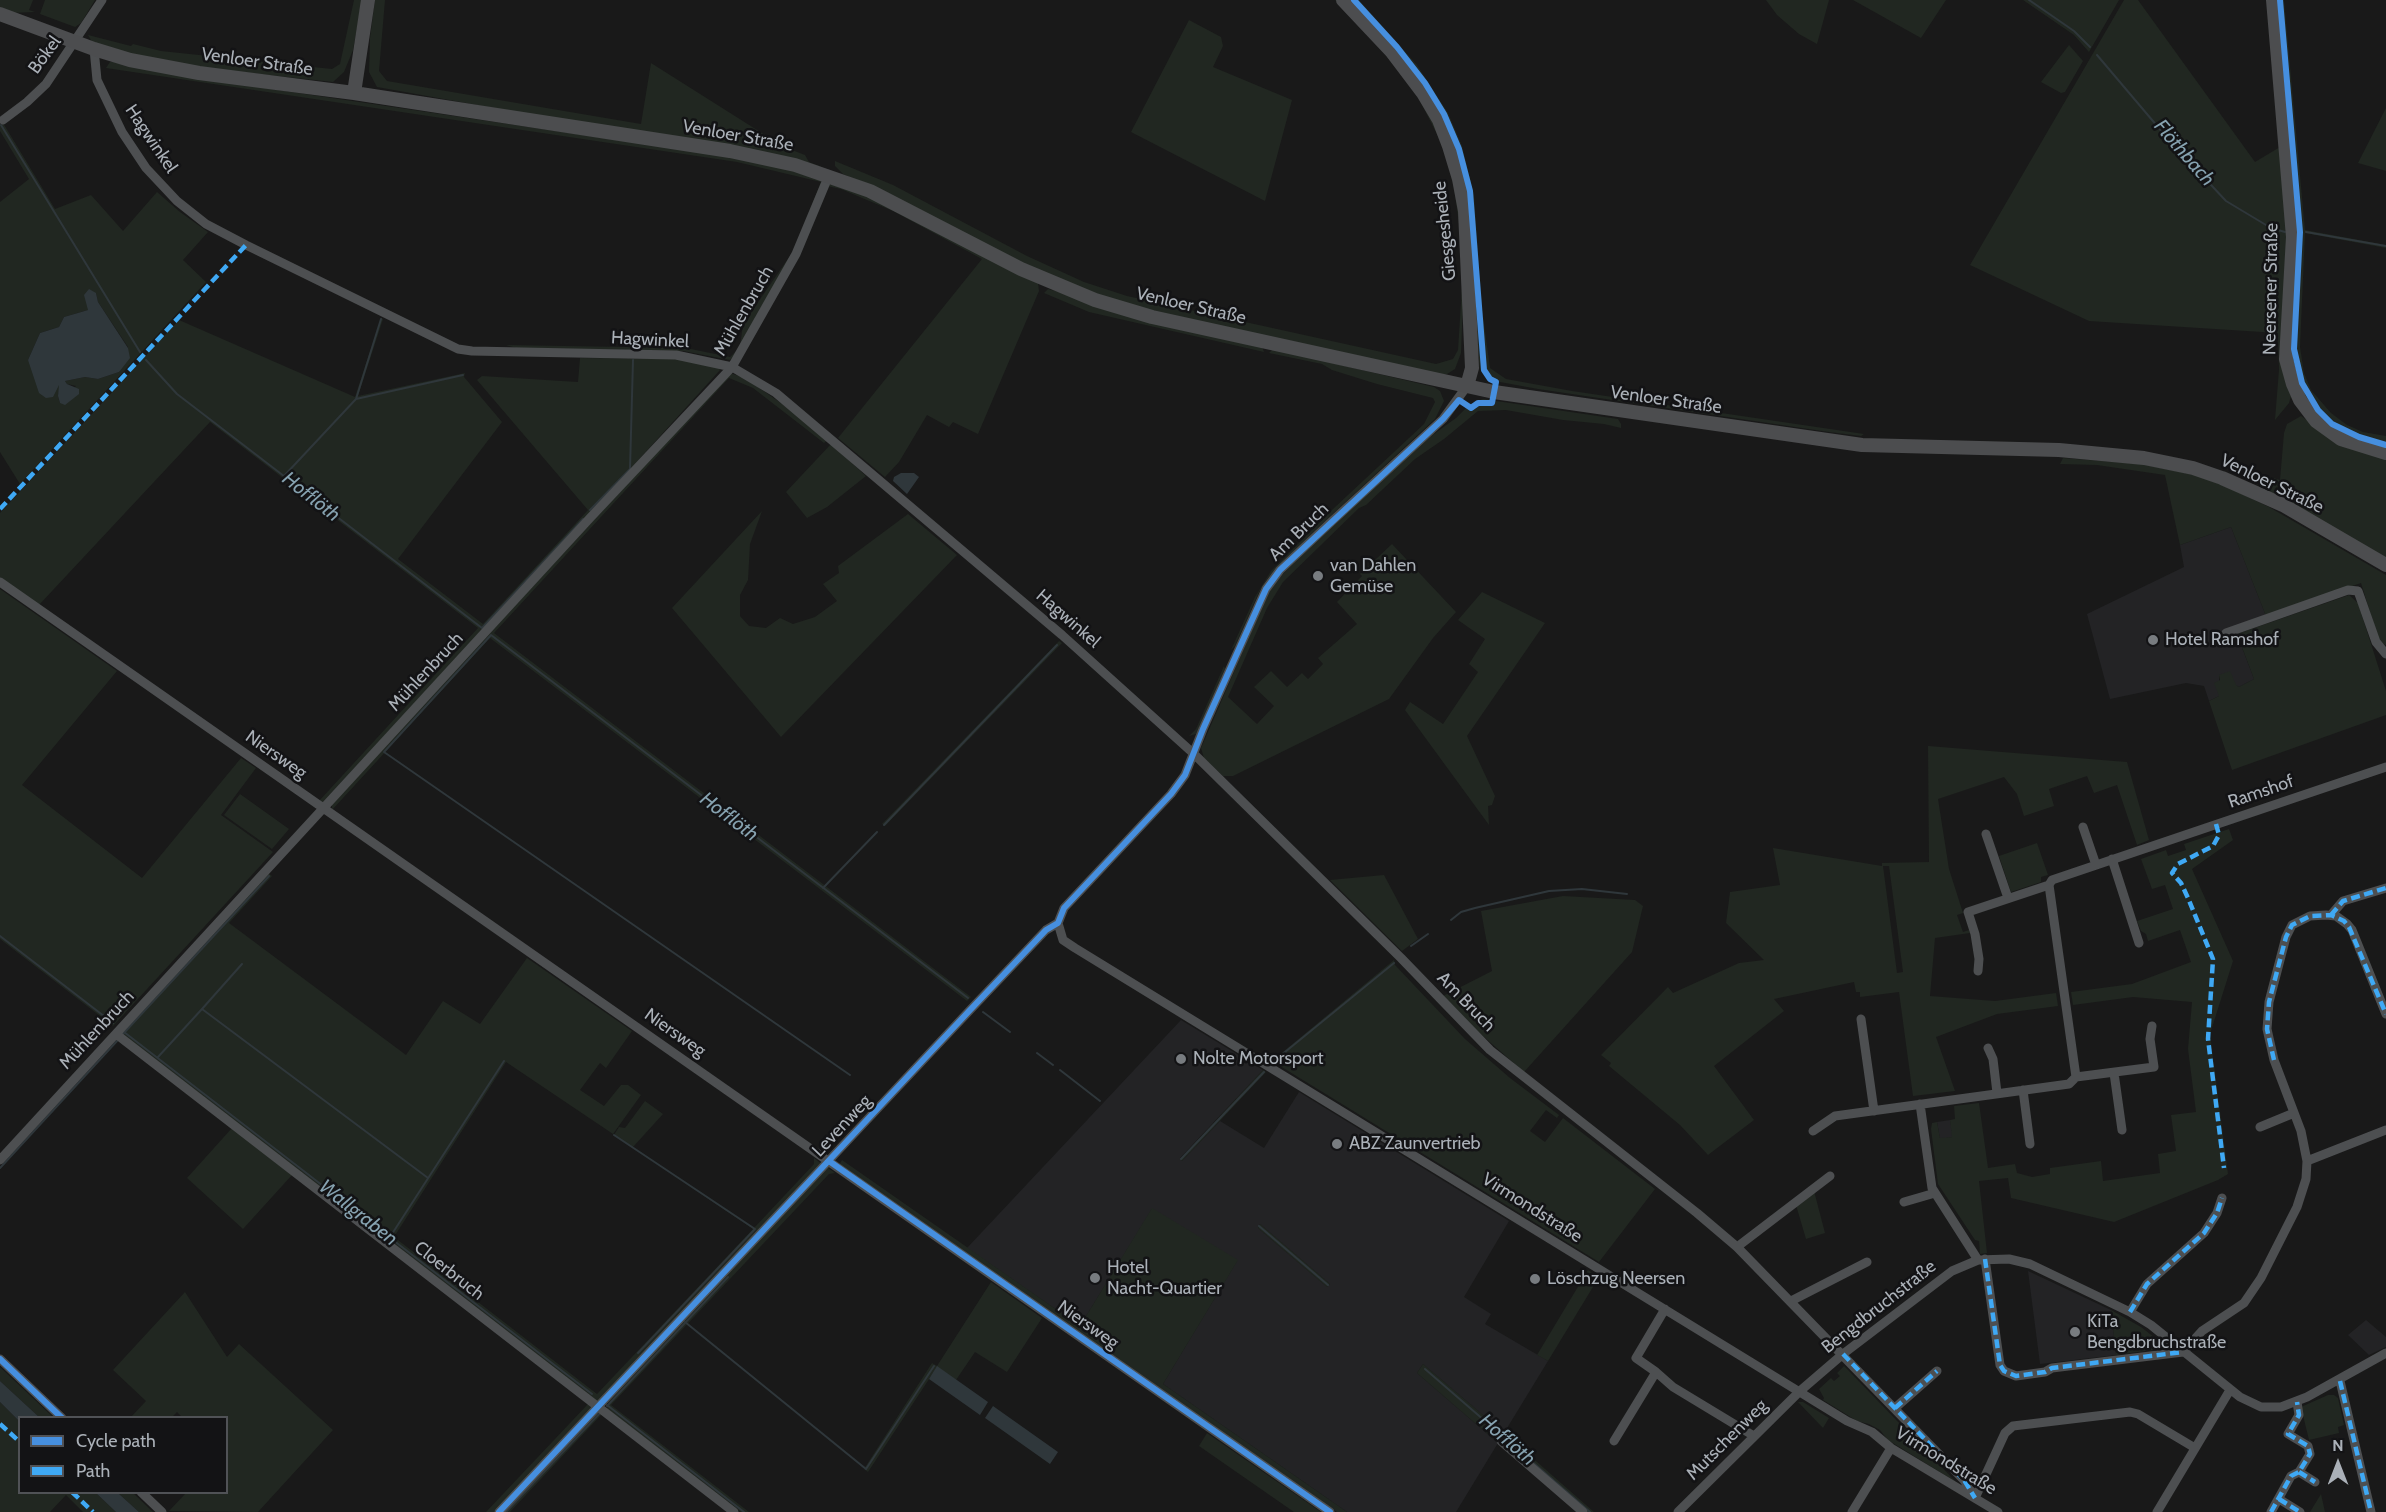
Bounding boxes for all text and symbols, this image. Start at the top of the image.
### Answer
street label: Bökel [24,32,66,78]
street label: Venloer Straße [200,43,314,81]
street label: Hagwinkel [120,101,182,177]
water label: Flöthbach [2149,115,2219,191]
street label: Venloer Straße [681,116,795,156]
street label: Giesgesheide [1429,180,1461,282]
street label: Neersener Straße [2259,223,2283,355]
street label: Mühlenbruch [710,262,778,360]
street label: Venloer Straße [1134,283,1248,329]
street label: Hagwinkel [610,327,690,353]
street label: Venloer Straße [1609,381,1723,419]
street label: Venloer Straße [2217,450,2327,518]
water label: Hofflöth [277,467,345,527]
street label: Am Bruch [1265,498,1333,566]
place label: van Dahlen Gemüse [1330,555,1416,598]
marker: van Dahlen Gemüse [1311,569,1325,583]
street label: Hagwinkel [1031,585,1105,653]
street label: Mühlenbruch [384,628,468,716]
place label: Hotel Ramshof [2165,629,2279,651]
marker: Hotel Ramshof [2146,633,2160,647]
street label: Niersweg [241,726,311,784]
street label: Ramshof [2225,771,2297,813]
water label: Hofflöth [695,787,763,847]
street label: Am Bruch [1432,968,1500,1036]
street label: Mühlenbruch [55,986,139,1074]
street label: Niersweg [640,1004,710,1062]
place label: Nolte Motorsport [1193,1048,1324,1070]
marker: Nolte Motorsport [1174,1052,1188,1066]
street label: Levenweg [808,1090,876,1162]
place label: ABZ Zaunvertrieb [1349,1133,1481,1155]
marker: ABZ Zaunvertrieb [1330,1137,1344,1151]
street label: Virmondstraße [1478,1169,1586,1247]
water label: Wallgraben [314,1175,402,1251]
street label: Cloerbruch [410,1237,488,1305]
street label: Bengdbruchstraße [1817,1256,1941,1358]
place label: Hotel Nacht-Quartier [1107,1257,1222,1300]
place label: Löschzug Neersen [1547,1268,1685,1290]
marker: Hotel Nacht-Quartier [1088,1271,1102,1285]
marker: Löschzug Neersen [1528,1272,1542,1286]
street label: Niersweg [1053,1296,1123,1354]
place label: KiTa Bengdbruchstraße [2087,1311,2226,1354]
marker: KiTa Bengdbruchstraße [2068,1325,2082,1339]
street label: Mutschenweg [1682,1395,1772,1485]
water label: Hofflöth [1474,1409,1540,1471]
legend [18,1416,228,1494]
street label: Virmondstraße [1891,1422,2001,1500]
text: Cycle path [76,1430,156,1452]
north arrow [2308,1434,2368,1494]
text: N [2332,1436,2344,1455]
text: Path [76,1460,110,1482]

